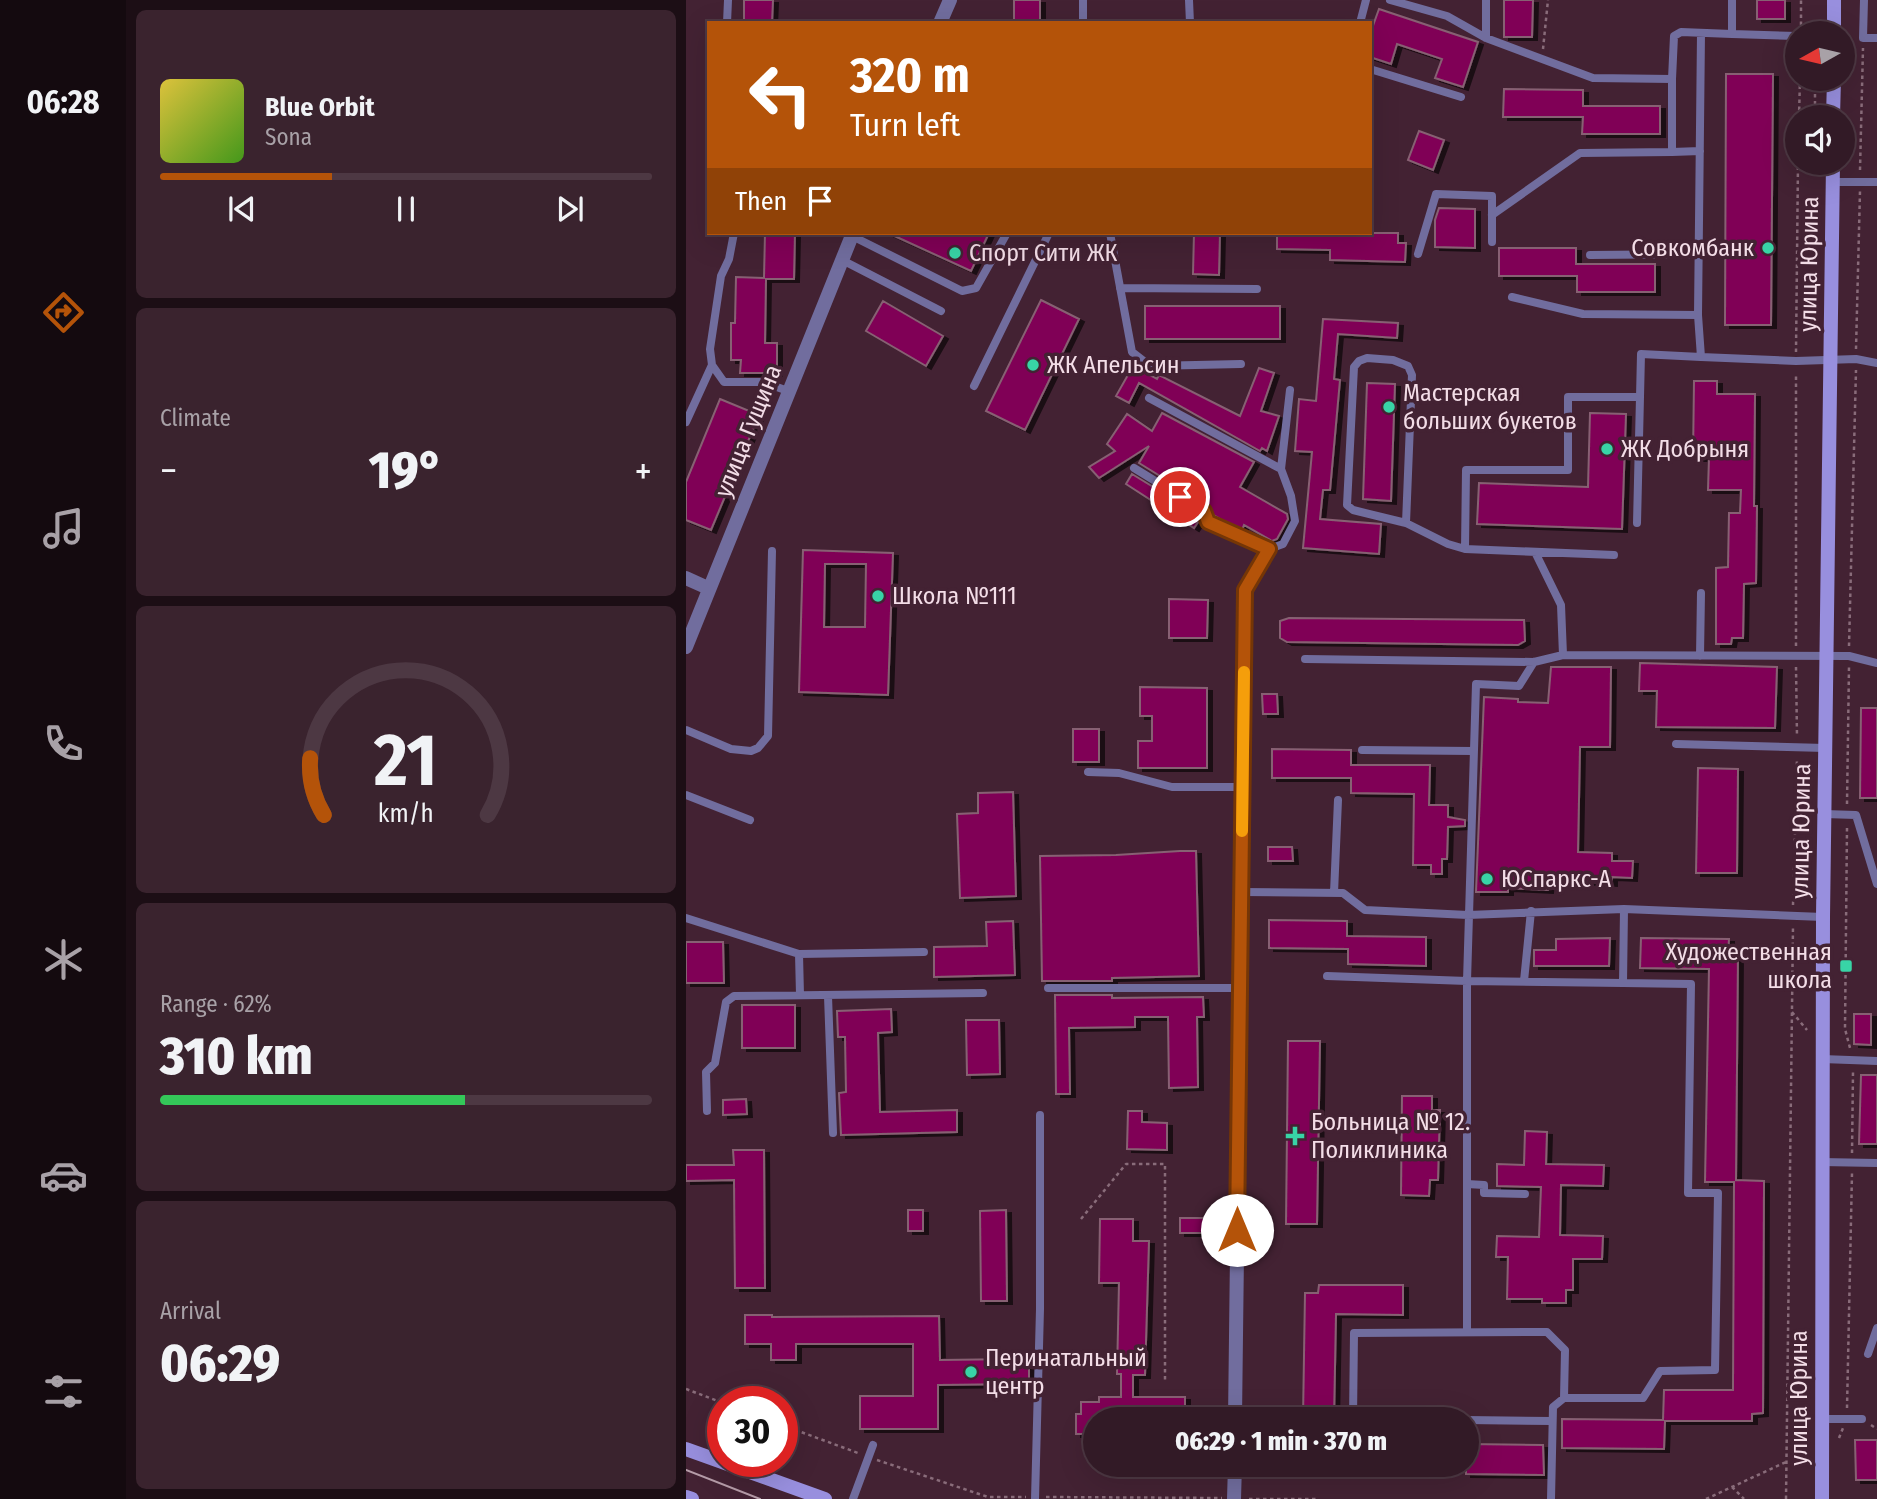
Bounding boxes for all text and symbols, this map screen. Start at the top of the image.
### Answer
north arrow [1785,21,1855,91]
map controls [1785,21,1855,175]
text: 320 m [850,46,970,105]
icon: left [735,49,826,140]
text: 06:28 [26,83,100,121]
text: Blue Orbit [265,92,375,123]
button: sound [1785,105,1855,175]
text: Turn left [850,106,960,144]
text: Sona [265,123,312,151]
icon: arrive [801,182,839,220]
text: Then [735,186,787,217]
icon: previous [223,190,261,228]
icon: pause [387,190,425,228]
icon: next [551,190,589,228]
street label: улица Юрина [1794,196,1824,332]
place label: Совкомбанк [1631,234,1755,262]
place label: Спорт Сити ЖК [969,239,1118,267]
marker: Совкомбанк [1760,240,1776,256]
marker: Спорт Сити ЖК [947,245,963,261]
icon: directions [39,288,88,337]
place label: ЖК Апельсин [1047,351,1180,379]
marker: ЖК Апельсин [1025,357,1041,373]
street label: улица Гущина [709,361,787,501]
place label: Мастерская больших букетов [1403,379,1577,435]
marker: Мастерская больших букетов [1381,399,1397,415]
text: Climate [160,404,231,432]
place label: ЖК Добрыня [1621,435,1749,463]
text: 19° [369,439,443,502]
marker: ЖК Добрыня [1599,441,1615,457]
text: − [160,448,177,494]
text: + [635,448,652,494]
pin [1150,467,1210,527]
icon: arrive [1161,478,1199,516]
icon: music [39,504,88,553]
place label: Школа №111 [892,582,1017,610]
marker: Школа №111 [870,588,886,604]
text: 21 [373,718,438,805]
icon: phone [39,719,88,768]
street label: улица Юрина [1786,763,1816,899]
text: km/h [378,799,434,829]
place label: ЮСпаркс-А [1501,865,1612,893]
marker: ЮСпаркс-А [1479,871,1495,887]
icon: climate [39,935,88,984]
place label: Художественная школа [1666,938,1832,994]
marker: Художественная школа [1838,958,1854,974]
text: Range · 62% [160,990,272,1018]
text: 310 km [160,1025,312,1088]
place label: Больница № 12. Поликлиника [1311,1108,1470,1164]
marker: Больница № 12. Поликлиника [1285,1126,1305,1146]
icon: car [39,1151,88,1200]
position arrow [1200,1193,1274,1267]
text: Arrival [160,1297,221,1325]
street label: улица Юрина [1785,1330,1813,1466]
text: 06:29 [160,1332,280,1395]
place label: Перинатальный центр [985,1344,1147,1400]
marker: Перинатальный центр [963,1364,979,1380]
icon: filters [39,1367,88,1416]
speed limit sign: 30 [707,1386,798,1477]
text: 06:29 · 1 min · 370 m [1175,1426,1387,1457]

